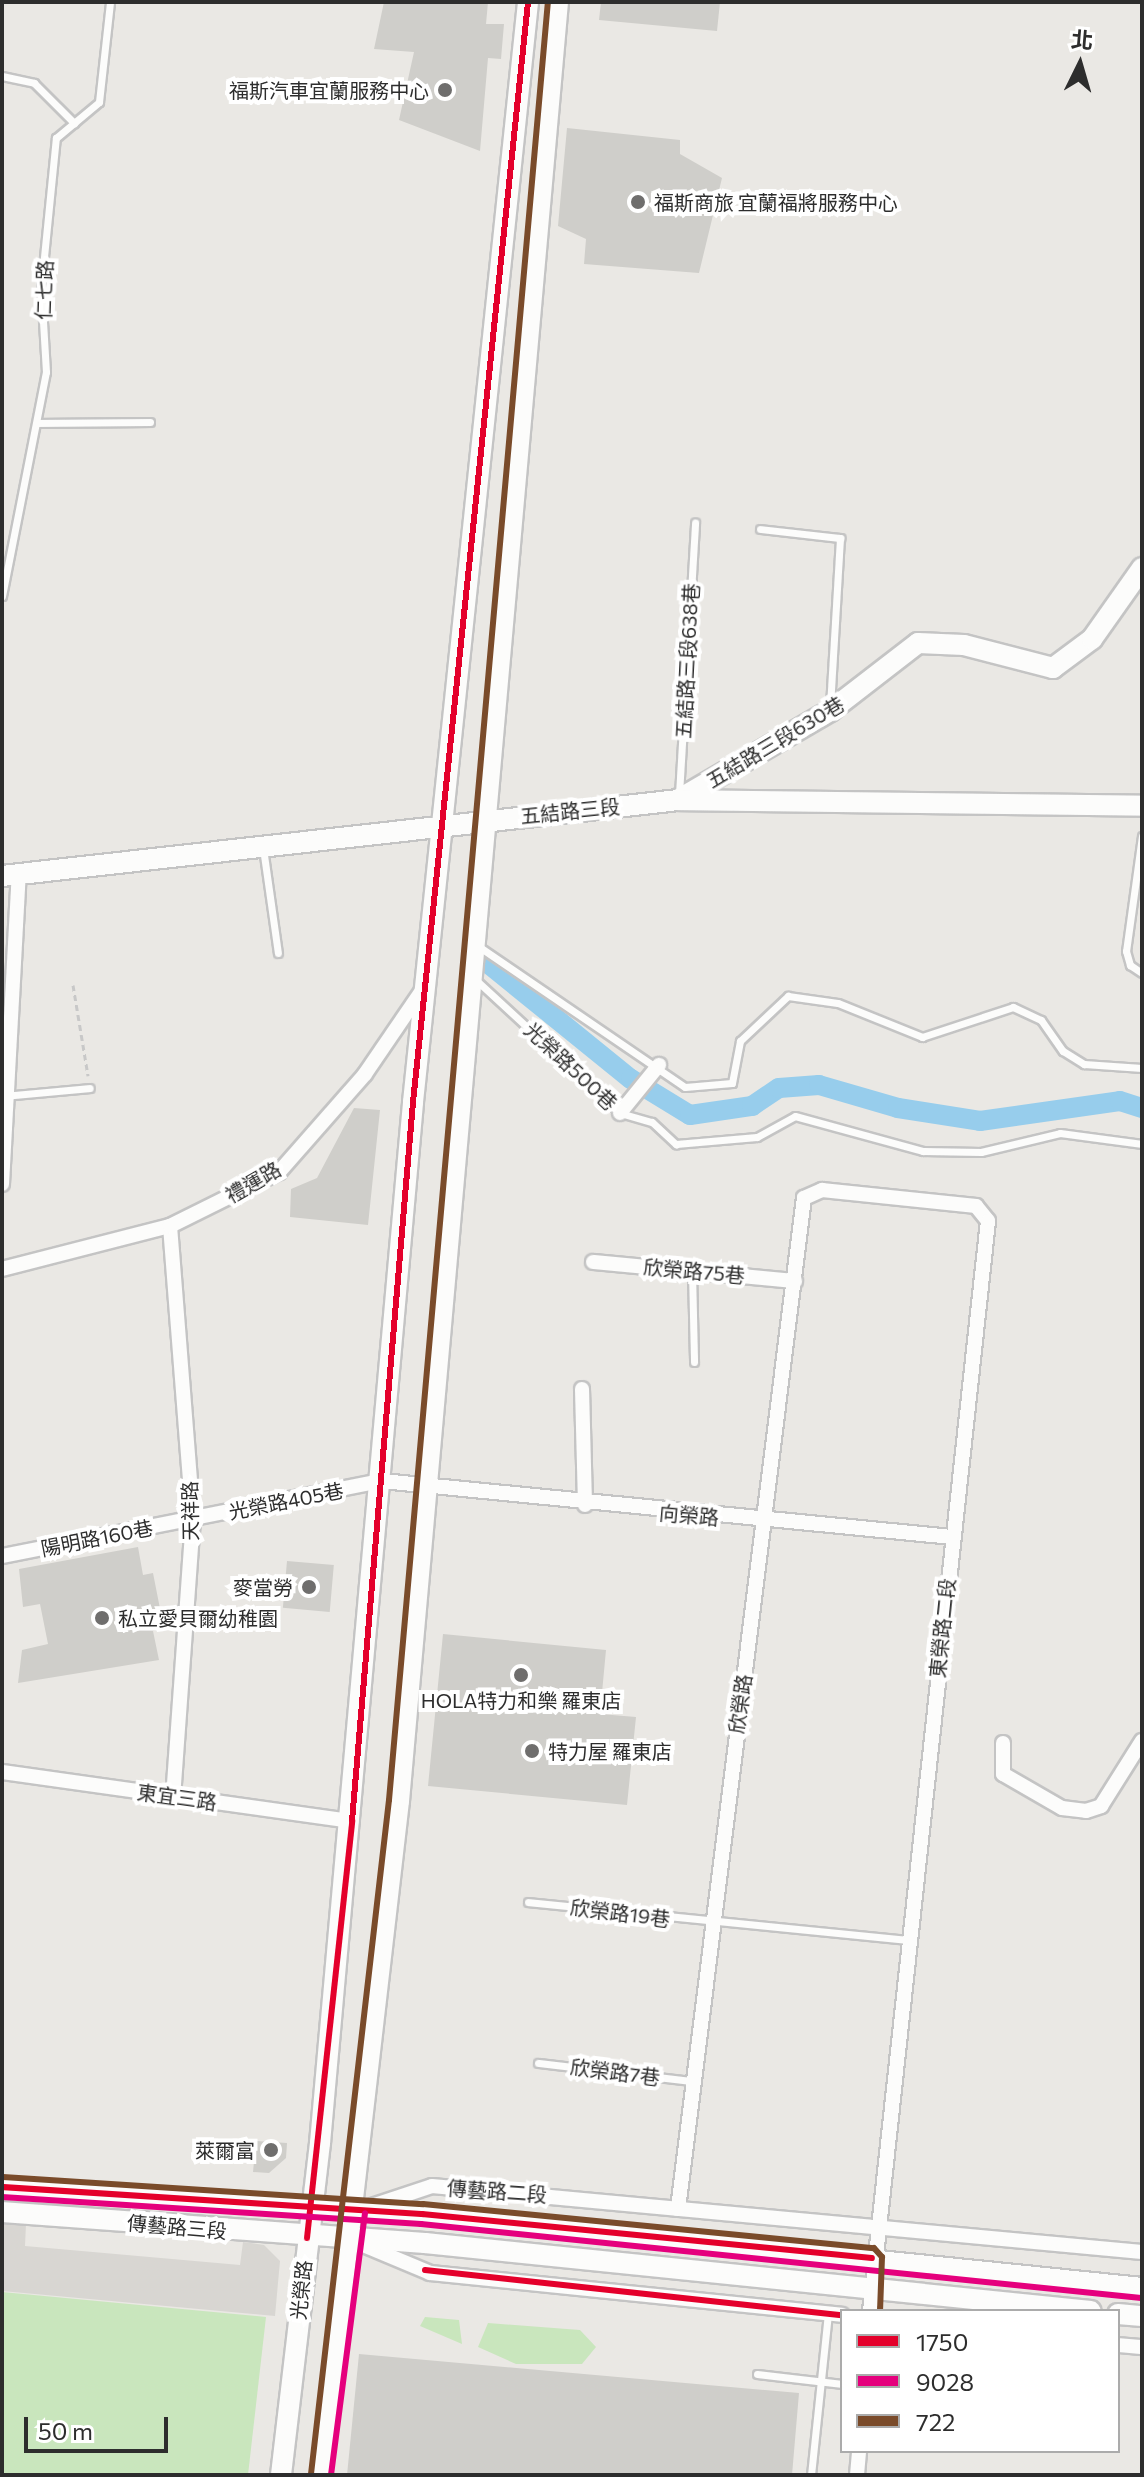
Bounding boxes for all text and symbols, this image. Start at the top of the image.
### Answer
north arrow [1040,24,1120,104]
text: 北 [1070,25,1094,54]
place label: 福斯汽車宜蘭服務中心 [229,78,429,102]
marker: 福斯汽車宜蘭服務中心 [436,81,454,99]
place label: 福斯商旅 宜蘭福將服務中心 [654,190,898,214]
marker: 福斯商旅 宜蘭福將服務中心 [629,193,647,211]
street label: 仁七路 [31,260,57,320]
street label: 五結路三段638巷 [671,583,703,739]
street label: 五結路三段630巷 [702,691,848,793]
street label: 五結路三段 [519,794,621,828]
street label: 光榮路500巷 [520,1017,622,1115]
street label: 禮運路 [221,1157,285,1207]
street label: 欣榮路75巷 [642,1255,746,1287]
street label: 光榮路405巷 [227,1478,345,1524]
street label: 天祥路 [177,1481,203,1541]
street label: 向榮路 [658,1500,720,1530]
street label: 陽明路160巷 [39,1515,155,1561]
place label: 麥當勞 [233,1575,293,1599]
street label: 東榮路二段 [925,1577,959,1679]
marker: 麥當勞 [300,1578,318,1596]
place label: 私立愛貝爾幼稚園 [118,1606,278,1630]
marker: 私立愛貝爾幼稚園 [93,1609,111,1627]
marker: HOLA特力和樂 羅東店 [512,1666,530,1684]
street label: 欣榮路 [724,1673,756,1735]
place label: HOLA特力和樂 羅東店 [421,1688,621,1712]
place label: 特力屋 羅東店 [548,1739,672,1763]
marker: 特力屋 羅東店 [523,1742,541,1760]
street label: 東宜三路 [136,1780,218,1814]
street label: 欣榮路19巷 [569,1895,671,1931]
street label: 欣榮路7巷 [569,2055,661,2089]
place label: 萊爾富 [195,2138,255,2162]
marker: 萊爾富 [262,2141,280,2159]
street label: 傳藝路二段 [446,2176,548,2206]
street label: 傳藝路三段 [126,2211,228,2243]
street label: 光榮路 [286,2259,316,2321]
legend [840,2309,1120,2453]
text: 1750 [916,2327,968,2356]
text: 9028 [916,2367,974,2396]
scale bar [28,2401,172,2451]
text: 722 [916,2407,955,2436]
text: 50 m [38,2416,93,2445]

